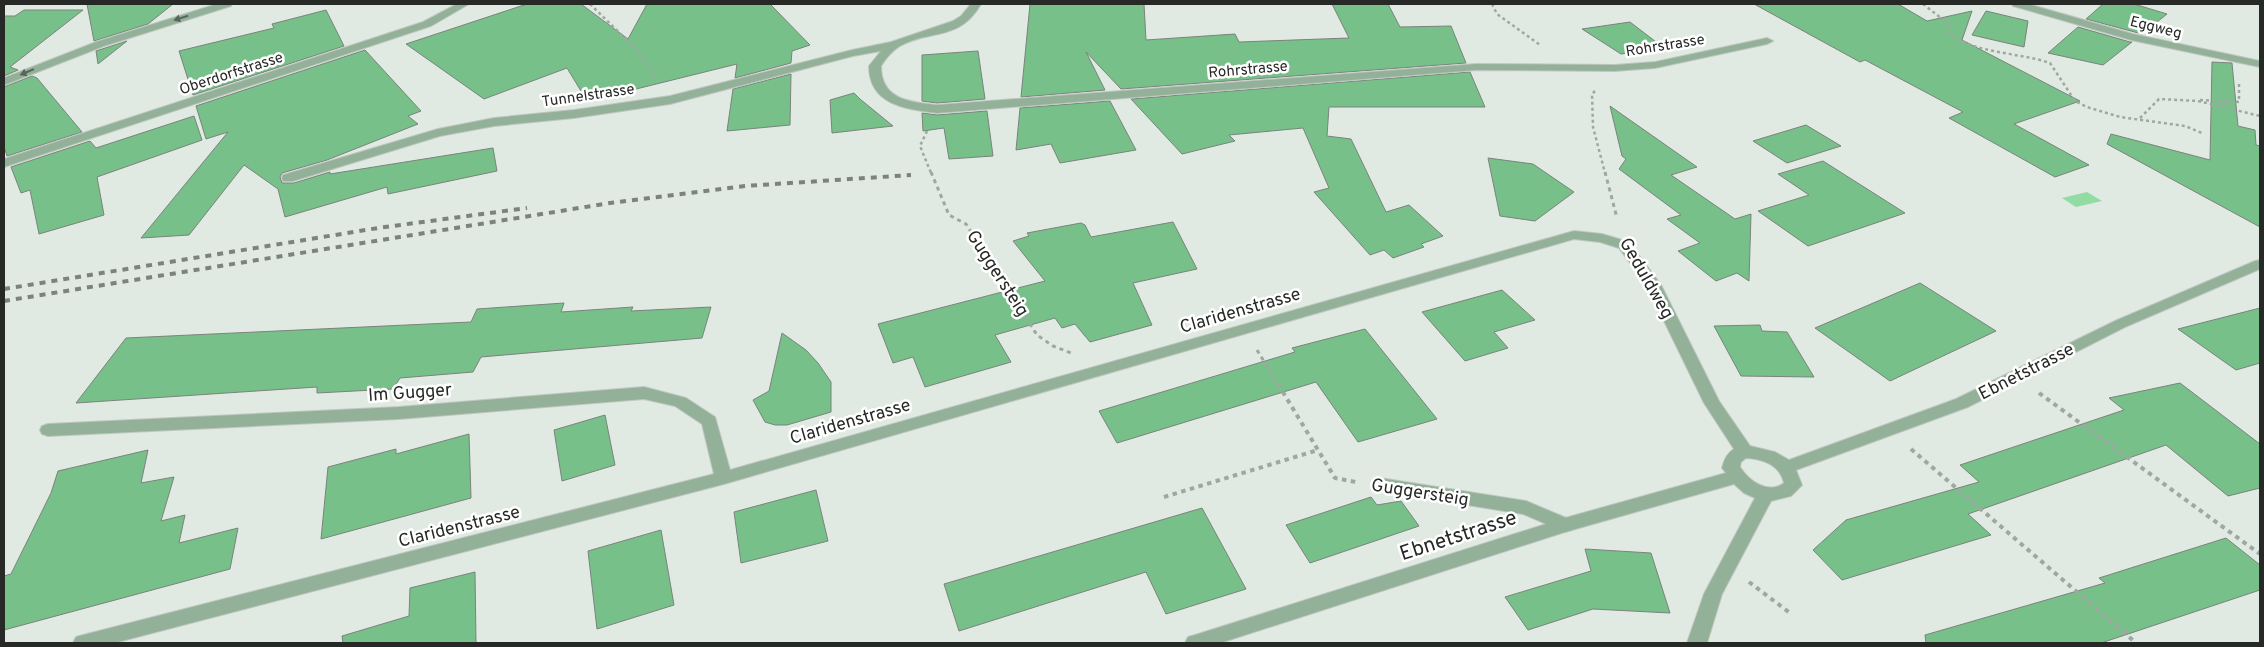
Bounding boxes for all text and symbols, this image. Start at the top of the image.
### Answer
street label: Eggweg [2128,13,2183,44]
one-way arrow [173,15,188,22]
street label: Rohrstrasse [1624,31,1706,62]
street label: Oberdorfstrasse [177,49,286,100]
street label: Rohrstrasse [1208,58,1289,83]
one-way arrow [20,68,34,76]
street label: Tunnelstrasse [541,81,636,112]
street label: Guggersteig [960,226,1033,321]
street label: Geduldweg [1613,234,1678,324]
street label: Claridenstrasse [1177,283,1303,340]
street label: Ebnetstrasse [1975,338,2078,406]
street label: Im Gugger [367,379,453,408]
street label: Claridenstrasse [787,394,913,451]
street label: Guggersteig [1369,474,1470,513]
street label: Claridenstrasse [396,501,523,554]
street label: Ebnetstrasse [1396,505,1520,568]

